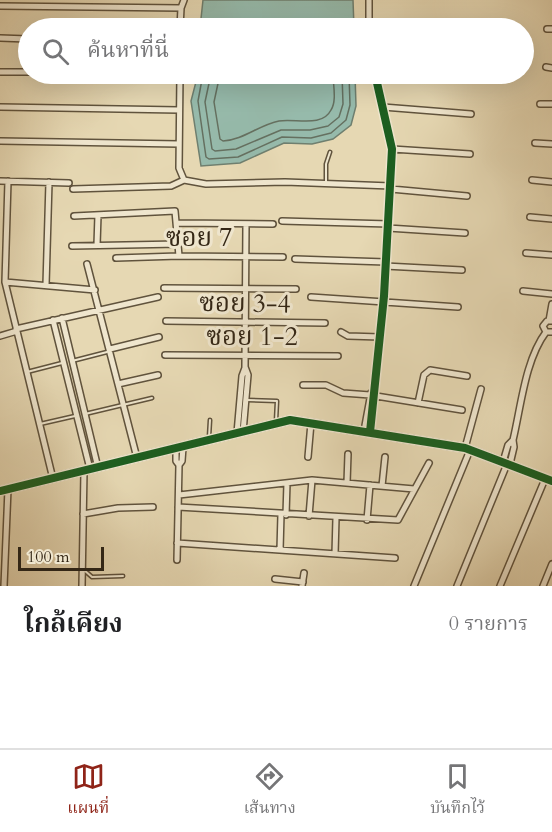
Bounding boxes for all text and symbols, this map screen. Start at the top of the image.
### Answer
search box [18,18,534,84]
icon: search [39,35,72,68]
text: ค้นหาที่นี่ [87,35,169,65]
street label: ซอย 7 [166,220,232,255]
street label: ซอย 3-4 [199,285,291,321]
street label: ซอย 1-2 [206,319,298,354]
scale bar [18,544,104,572]
text: 100 m [27,546,69,568]
text: ใกล้เคียง [24,606,123,641]
text: 0 รายการ [449,610,528,637]
tab: แผนที่ [67,760,109,822]
tab: เส้นทาง [244,760,296,822]
tab: บันทึกไว้ [430,760,485,822]

